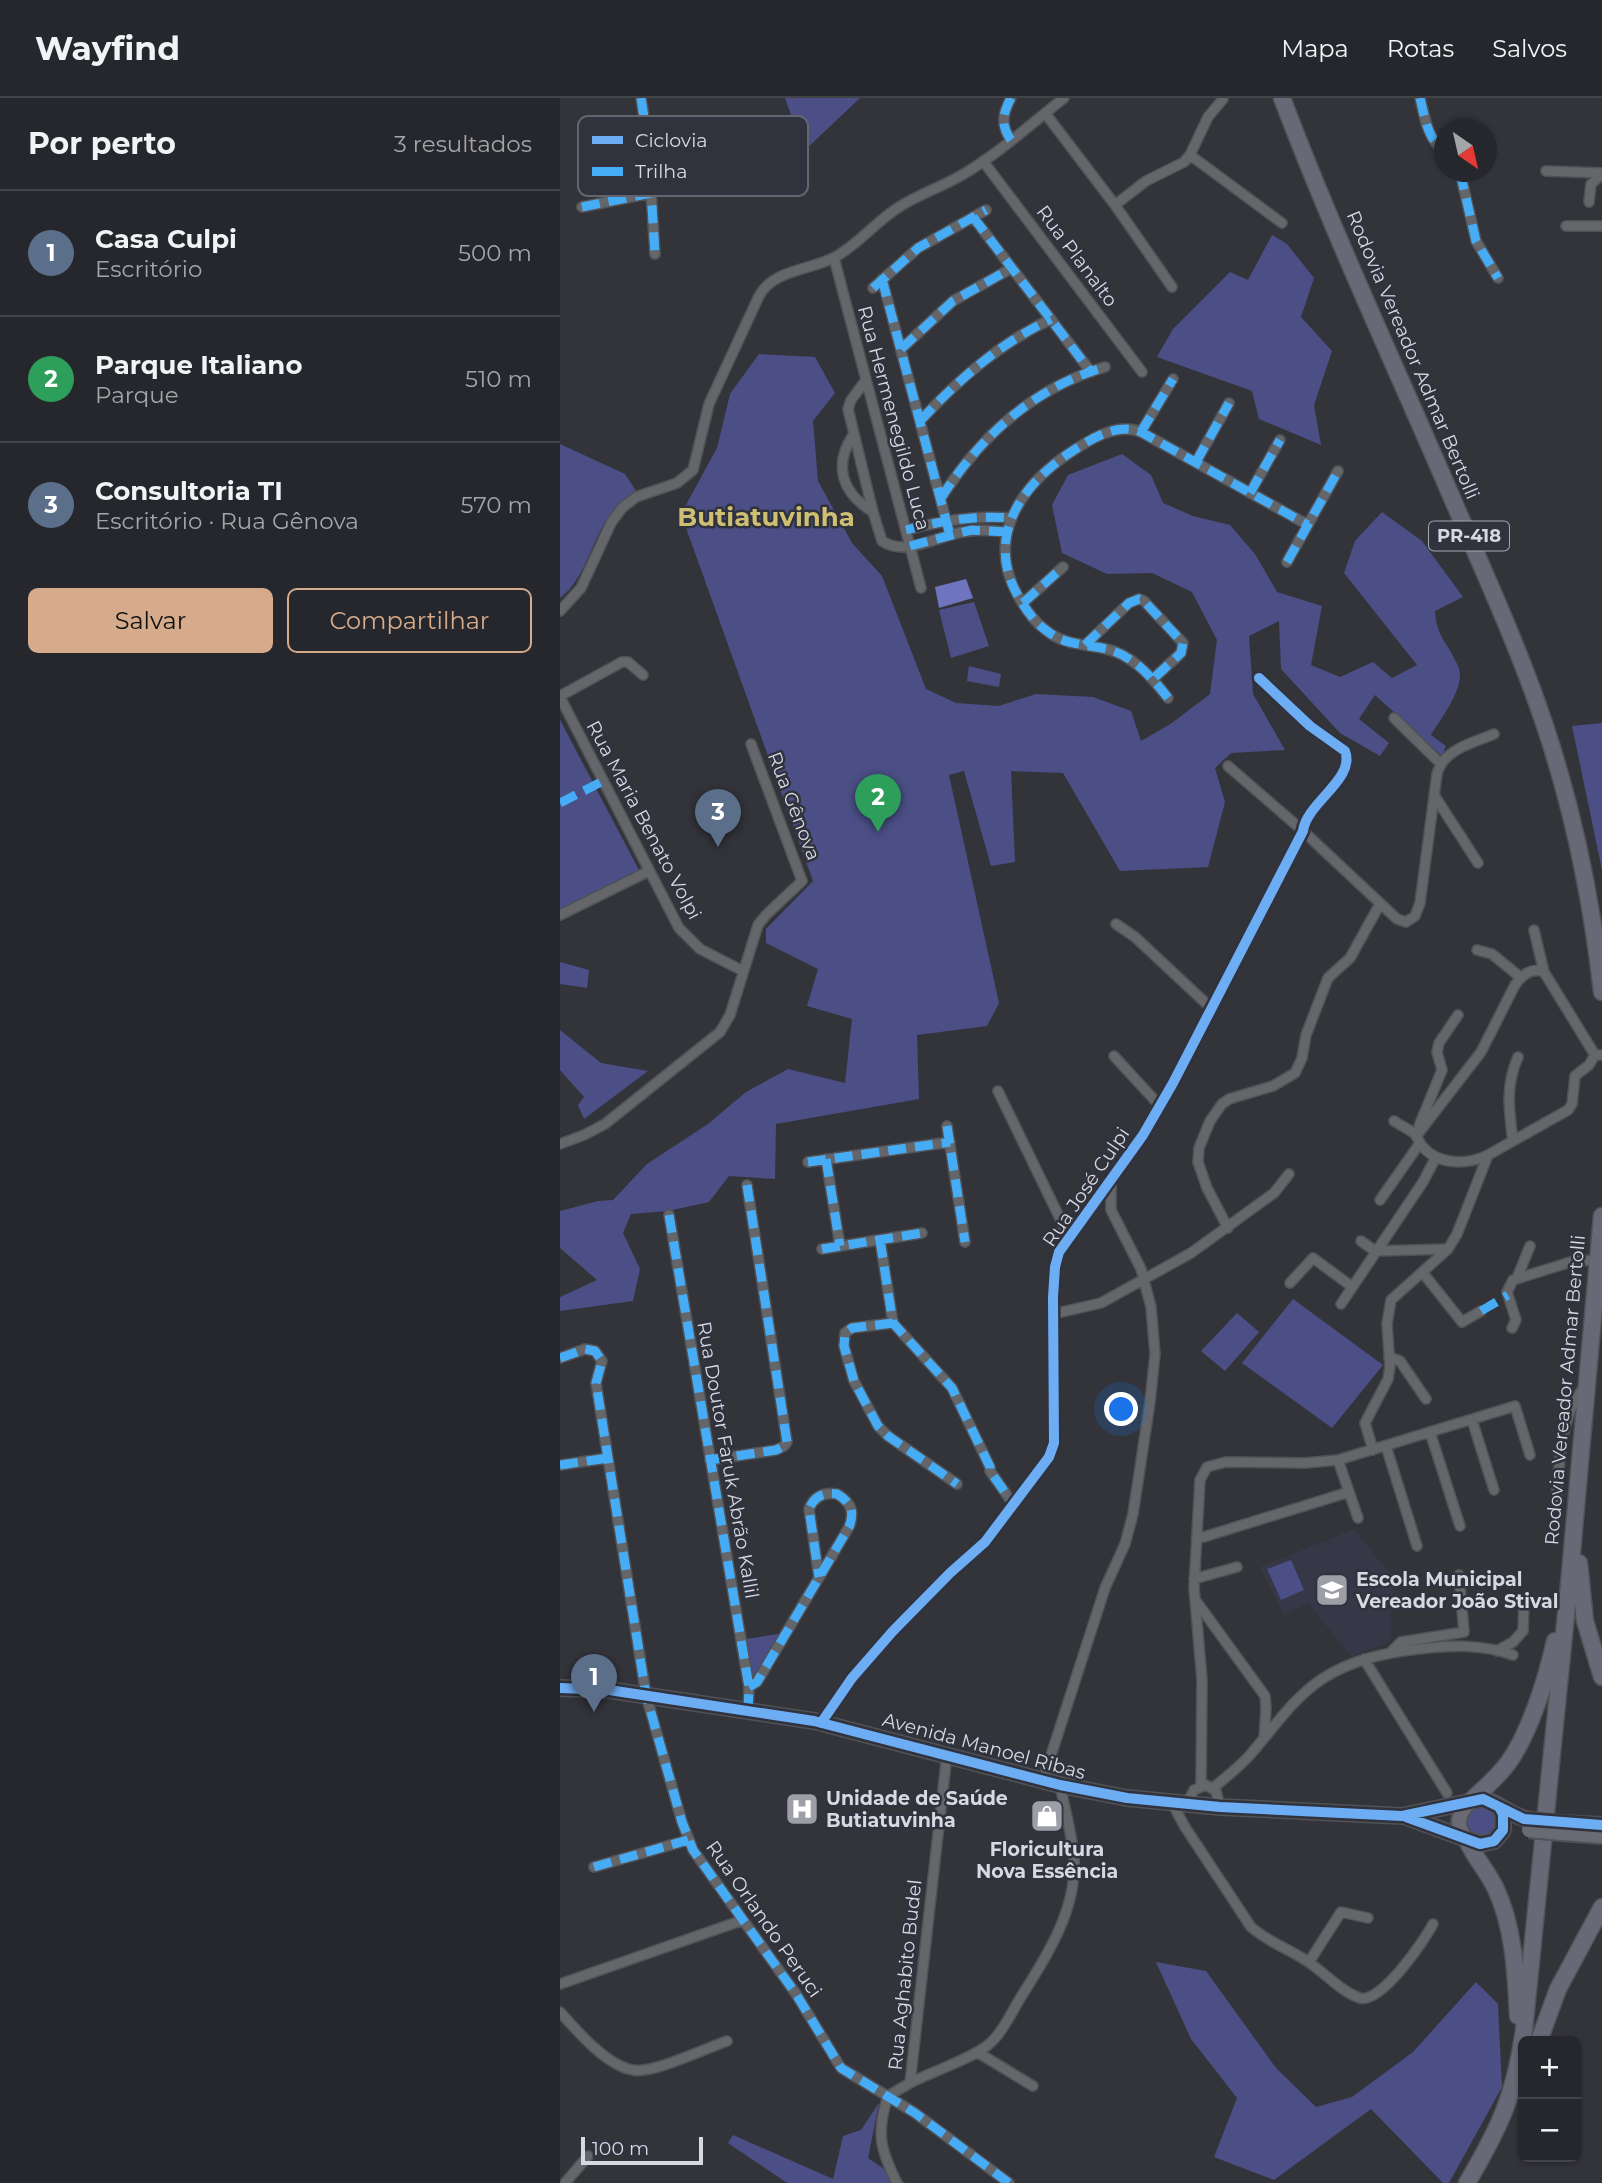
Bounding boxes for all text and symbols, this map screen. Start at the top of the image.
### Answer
text: Wayfind [35,28,180,68]
text: Mapa [1281,34,1349,63]
text: Rotas [1387,34,1454,63]
text: Salvos [1492,34,1567,63]
legend [578,116,808,196]
north arrow [1434,119,1497,182]
text: Por perto [28,125,176,162]
text: Ciclovia [635,129,708,152]
text: 3 resultados [394,130,532,158]
text: Trilha [635,160,687,183]
street label: Rua Planalto [1031,201,1123,311]
street label: Rodovia Vereador Admar Bertolli [1342,207,1484,503]
text: Casa Culpi [95,223,237,255]
text: 1 [46,239,56,267]
text: 500 m [458,239,532,267]
text: Escritório [95,255,202,283]
street label: Rua Hermenegildo Luca [853,303,935,533]
text: Parque Italiano [95,349,302,381]
text: 2 [44,365,58,393]
text: 510 m [465,365,532,393]
text: Parque [95,381,179,409]
text: Consultoria TI [95,475,283,507]
text: 3 [44,491,58,519]
text: 570 m [461,491,532,519]
district label: Butiatuvinha [677,501,855,533]
text: Escritório · Rua Gênova [95,507,359,535]
road number: PR-418 [1429,522,1509,550]
button: Salvar [28,588,273,653]
button: Compartilhar [287,588,532,653]
street label: Rua Maria Benato Volpi [582,717,706,923]
street label: Rua Gênova [763,748,825,864]
pin: 2 [855,774,901,832]
pin: 3 [695,789,741,847]
street label: Rua José Culpi [1038,1123,1134,1251]
street label: Rodovia Vereador Admar Bertolli [1540,1234,1590,1546]
street label: Rua Doutor Faruk Abrão Kallil [692,1320,764,1600]
your location [1104,1392,1138,1426]
place label: Escola Municipal Vereador João Stival [1355,1568,1558,1613]
school or university icon: Escola Municipal Vereador João Stival [1313,1571,1351,1609]
pin: 1 [571,1654,617,1712]
street label: Avenida Manoel Ribas [880,1708,1088,1784]
place label: Unidade de Saúde Butiatuvinha [826,1787,1008,1832]
hospital icon: Unidade de Saúde Butiatuvinha [783,1790,821,1828]
shop icon: Floricultura Nova Essência [1028,1797,1066,1835]
street label: Rua Orlando Peruci [701,1836,827,2002]
place label: Floricultura Nova Essência [976,1838,1118,1883]
street label: Rua Aghabito Budel [884,1878,926,2072]
map controls [1518,2036,1581,2162]
button: + [1518,2036,1581,2099]
button: − [1518,2099,1581,2162]
scale bar [581,2134,704,2166]
text: 100 m [592,2137,649,2160]

